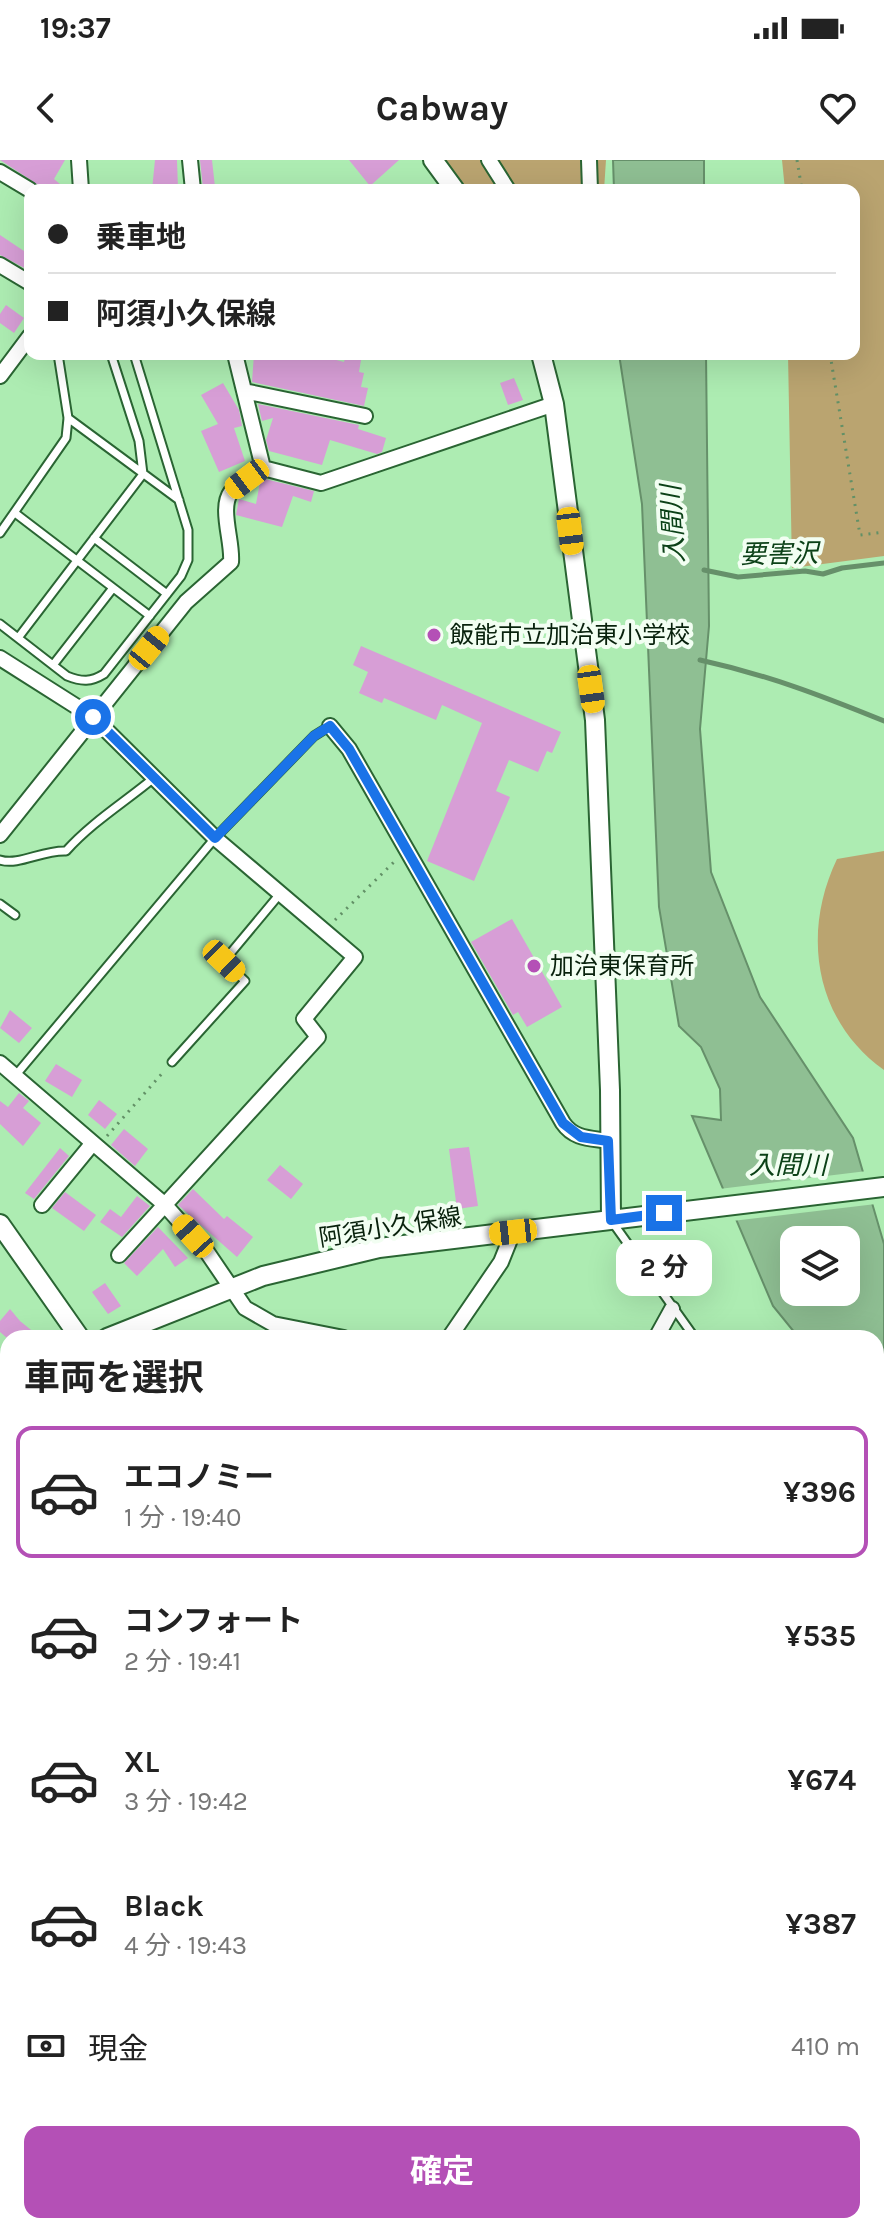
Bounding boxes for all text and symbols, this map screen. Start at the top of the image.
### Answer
text: 19:37 [40,10,111,46]
icon: back [24,86,68,130]
icon: heart [816,86,860,130]
text: Cabway [376,87,508,129]
text: 乗車地 [96,219,186,255]
text: 阿須小久保線 [96,296,276,332]
car [221,455,273,503]
water label: 入間川 [655,481,691,564]
car [555,506,585,556]
water label: 要害沢 [740,538,821,570]
place label: 飯能市立加治東小学校 [450,621,690,649]
car [125,622,173,674]
marker: 飯能市立加治東小学校 [425,626,443,644]
car [576,664,606,714]
route start [75,699,111,735]
car [198,936,250,986]
place label: 加治東保育所 [550,952,694,980]
marker: 加治東保育所 [525,957,543,975]
water label: 入間川 [749,1150,830,1181]
route end [646,1195,682,1231]
street label: 阿須小久保線 [317,1202,463,1252]
car [168,1210,218,1262]
car [488,1218,538,1246]
map controls [780,1226,860,1306]
button: layers [780,1226,860,1306]
callout: 2 分 [616,1241,712,1297]
text: 2 分 [640,1252,688,1283]
text: 車両を選択 [24,1357,204,1399]
icon: car [28,1456,100,1528]
text: エコノミー [124,1459,274,1495]
text: ¥396 [783,1474,856,1510]
text: 1 分 · 19:40 [124,1502,241,1533]
icon: car [28,1600,100,1672]
text: コンフォート [124,1603,303,1639]
text: ¥535 [785,1618,856,1654]
text: 2 分 · 19:41 [124,1646,241,1677]
icon: car [28,1744,100,1816]
text: XL [124,1744,159,1780]
text: ¥674 [787,1762,856,1798]
text: 3 分 · 19:42 [124,1786,248,1817]
icon: car [28,1888,100,1960]
text: Black [124,1888,204,1924]
text: ¥387 [785,1906,856,1942]
text: 4 分 · 19:43 [124,1930,247,1961]
icon: cash [24,2024,68,2068]
text: 現金 [88,2031,148,2067]
text: 410 m [791,2031,860,2062]
button: 確定 [24,2126,860,2218]

